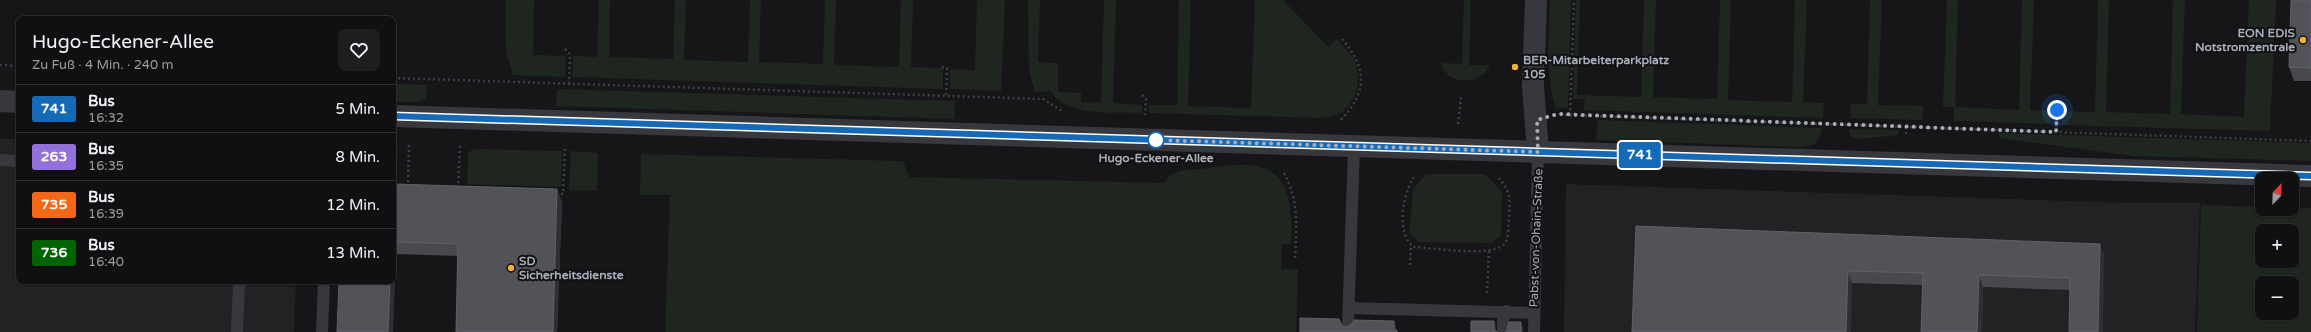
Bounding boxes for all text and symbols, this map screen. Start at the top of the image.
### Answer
place label: EON EDIS Notstromzentrale [2195,26,2296,54]
button: heart [338,29,380,71]
text: Hugo-Eckener-Allee [32,31,214,53]
marker: EON EDIS Notstromzentrale [2298,35,2308,45]
place label: BER-Mitarbeiterparkplatz 105 [1523,53,1669,81]
text: Zu Fuß · 4 Min. · 240 m [32,57,173,73]
marker: BER-Mitarbeiterparkplatz 105 [1510,62,1520,72]
text: Bus [88,92,115,110]
text: 741 [41,100,67,117]
text: 5 Min. [336,100,380,118]
your location [2047,100,2067,120]
text: 16:32 [88,110,124,126]
marker: Hugo-Eckener-Allee [1147,131,1165,149]
text: Bus [88,140,115,158]
line badge: 741 [1617,142,1663,168]
text: 741 [1627,146,1653,163]
text: 263 [41,148,67,165]
text: 8 Min. [336,148,380,166]
place label: Hugo-Eckener-Allee [1099,151,1214,166]
text: 16:35 [88,158,124,174]
street label: Pabst-von-Ohain-Straße [1527,168,1545,308]
north arrow [2255,172,2299,216]
map controls [2255,172,2299,320]
text: Bus [88,188,115,206]
text: 735 [41,196,67,213]
text: 12 Min. [326,196,380,214]
text: 16:39 [88,206,124,222]
button: + [2255,224,2299,268]
text: Bus [88,236,115,254]
text: 736 [41,244,67,261]
text: 13 Min. [326,244,380,262]
text: 16:40 [88,254,124,270]
place label: SD Sicherheitsdienste [519,254,624,282]
marker: SD Sicherheitsdienste [506,263,516,273]
button: − [2255,276,2299,320]

